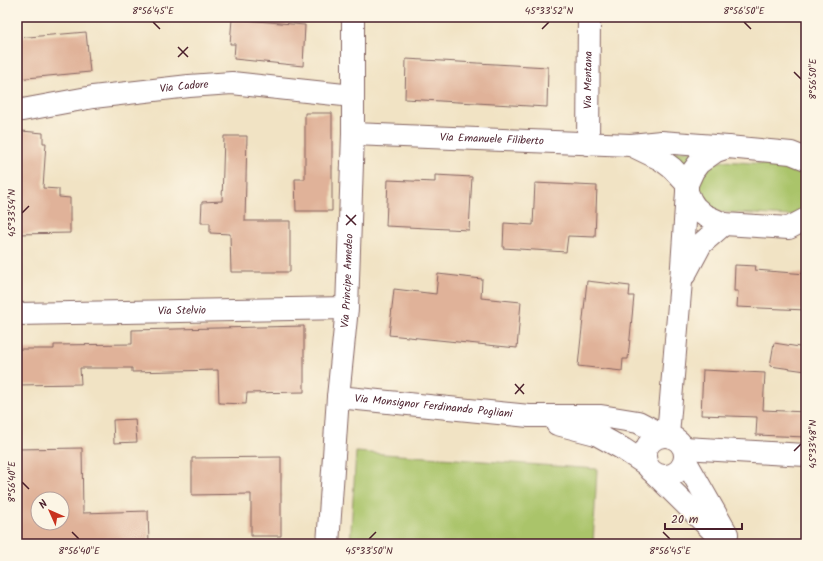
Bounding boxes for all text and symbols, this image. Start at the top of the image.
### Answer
text: 8°56'45"E [132,3,175,19]
text: 45°33'52"N [525,3,573,19]
text: 8°56'50"E [723,3,766,19]
street label: Via Mentana [579,51,598,109]
text: 8°56'50"E [805,57,821,100]
street label: Via Cadore [159,76,209,98]
street label: Via Emanuele Filiberto [440,128,544,151]
text: 45°33'54"N [4,189,20,237]
street label: Via Principe Amedeo [336,233,359,329]
street label: Via Stelvio [158,302,206,320]
street label: Via Monsignor Ferdinando Pogliani [354,390,514,423]
text: 45°33'48"N [805,419,821,468]
text: 8°56'40"E [4,460,20,503]
north arrow [30,491,70,531]
text: N [35,496,52,513]
scale bar [665,505,742,531]
text: 20 m [671,510,699,529]
text: 8°56'40"E [58,543,101,559]
text: 45°33'50"N [345,543,393,559]
text: 8°56'45"E [649,543,692,559]

